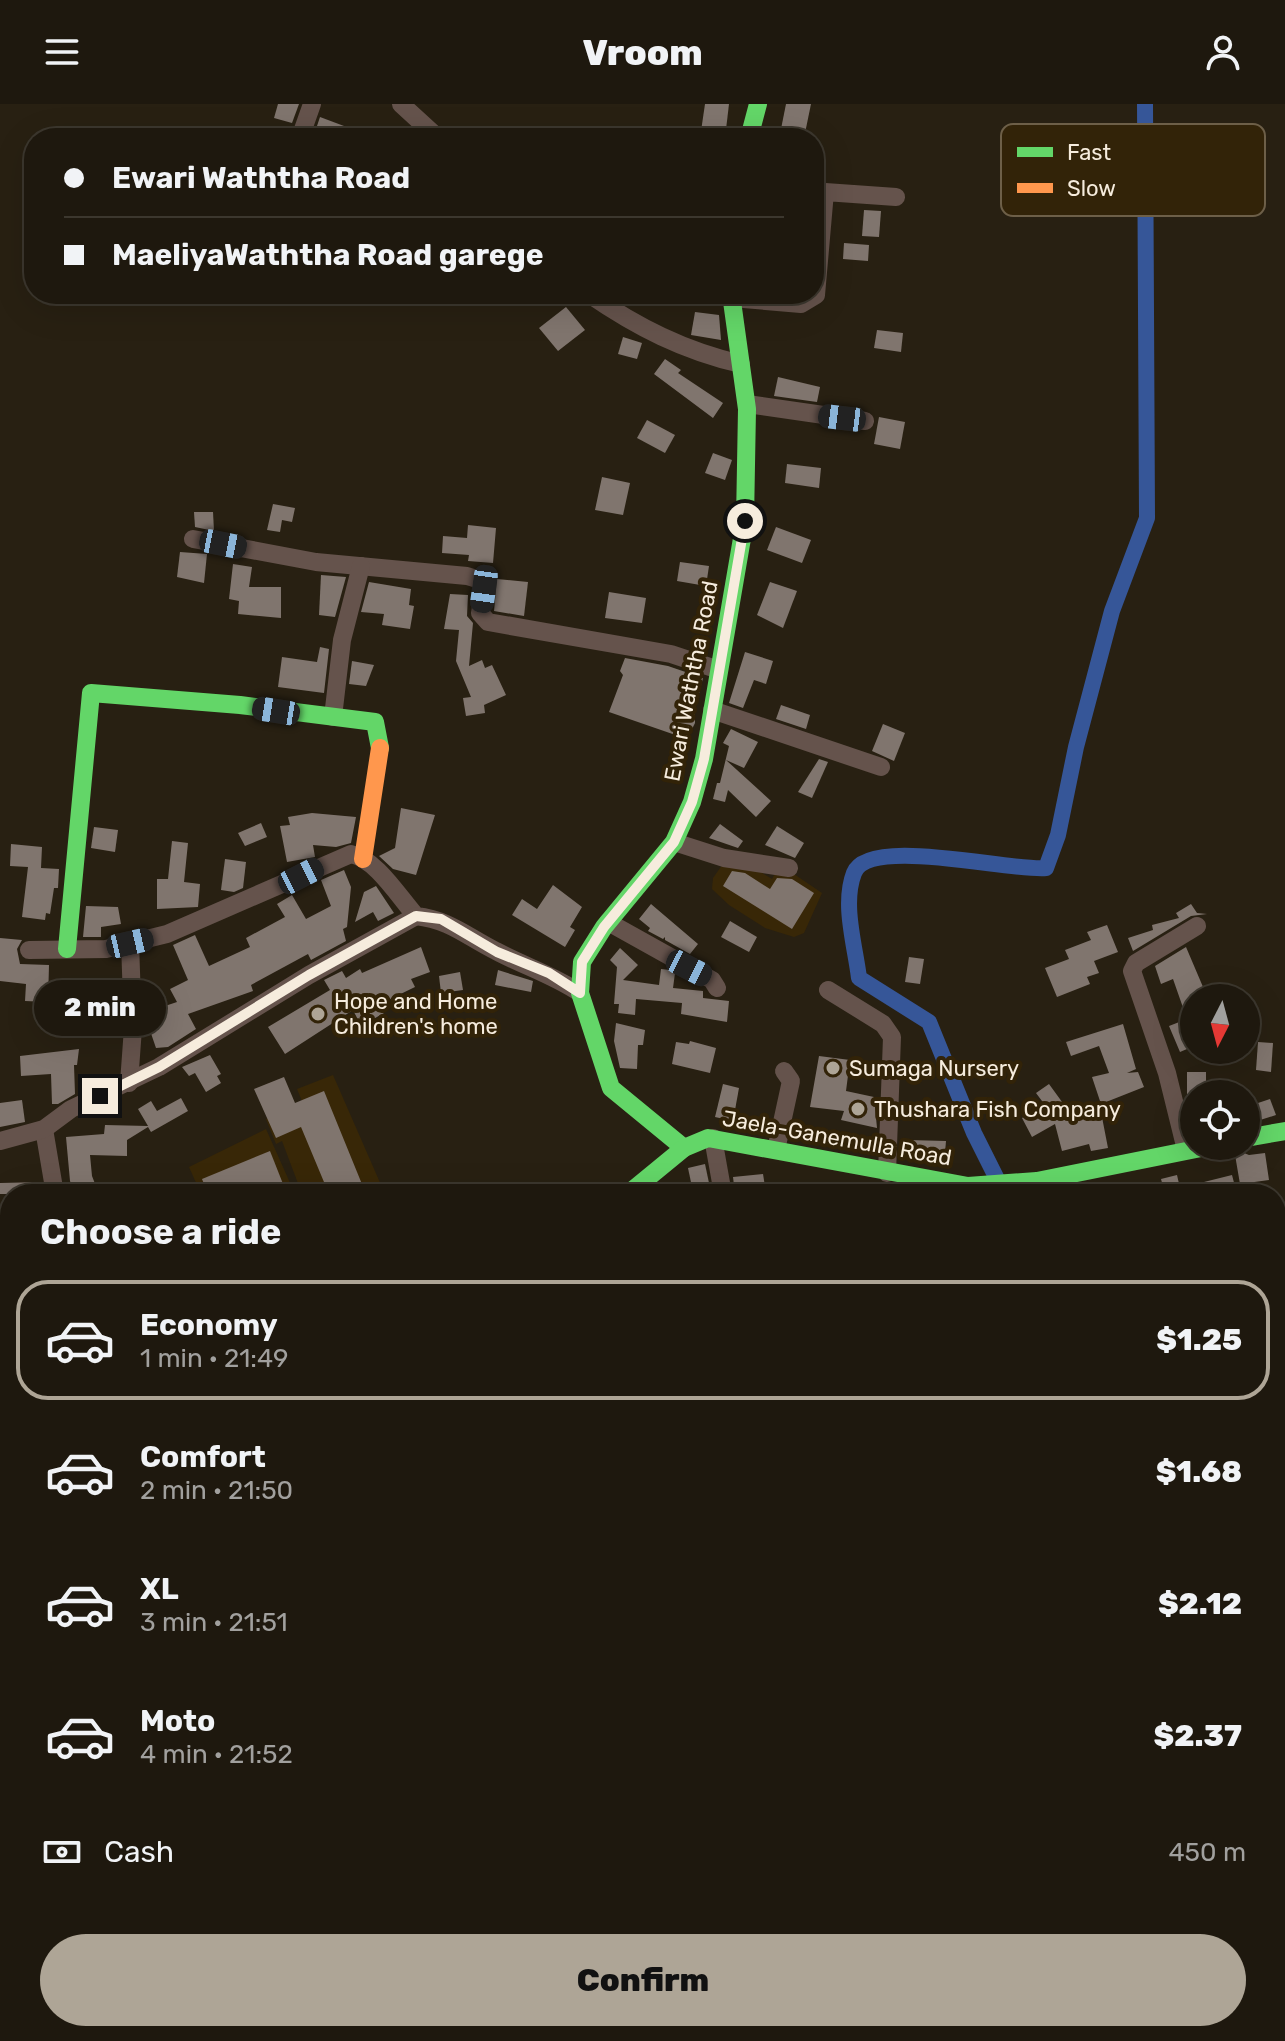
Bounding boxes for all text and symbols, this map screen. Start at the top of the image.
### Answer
icon: menu [40,30,84,74]
icon: person [1201,30,1245,74]
text: Vroom [582,31,703,74]
legend [1001,124,1265,216]
text: Fast [1067,139,1112,166]
text: Ewari Waththa Road [112,160,410,196]
text: Slow [1067,175,1116,202]
text: MaeliyaWaththa Road garege [112,237,544,273]
car [817,403,867,433]
route start [727,503,763,539]
car [197,528,249,560]
car [469,564,499,614]
street label: Ewari Waththa Road [658,578,724,784]
car [250,695,302,727]
car [274,854,328,898]
car [104,926,156,960]
car [662,946,716,990]
callout: 2 min [34,980,166,1036]
north arrow [1180,984,1260,1064]
map controls [1180,984,1260,1160]
place label: Hope and Home Children's home [334,988,498,1040]
text: 2 min [64,992,136,1023]
marker: Hope and Home Children's home [309,1005,327,1023]
place label: Sumaga Nursery [849,1055,1019,1082]
marker: Sumaga Nursery [824,1059,842,1077]
route end [82,1078,118,1114]
button: locate [1180,1080,1260,1160]
place label: Thushara Fish Company [874,1096,1121,1123]
marker: Thushara Fish Company [849,1100,867,1118]
street label: Jaela-Ganemulla Road [720,1105,954,1171]
text: Choose a ride [40,1210,281,1253]
icon: car [44,1304,116,1376]
text: Economy [140,1307,278,1343]
text: $1.25 [1156,1322,1242,1358]
text: 1 min · 21:49 [140,1343,288,1374]
icon: car [44,1436,116,1508]
text: Comfort [140,1439,266,1475]
text: $1.68 [1156,1454,1242,1490]
text: 2 min · 21:50 [140,1475,293,1506]
icon: car [44,1568,116,1640]
text: XL [140,1571,179,1607]
text: $2.12 [1158,1586,1242,1622]
text: 3 min · 21:51 [140,1607,288,1638]
icon: car [44,1700,116,1772]
text: Moto [140,1703,215,1739]
text: $2.37 [1154,1718,1242,1754]
text: 4 min · 21:52 [140,1739,293,1770]
icon: cash [40,1830,84,1874]
text: Cash [104,1834,174,1870]
text: 450 m [1168,1837,1246,1868]
button: Confirm [40,1934,1246,2026]

